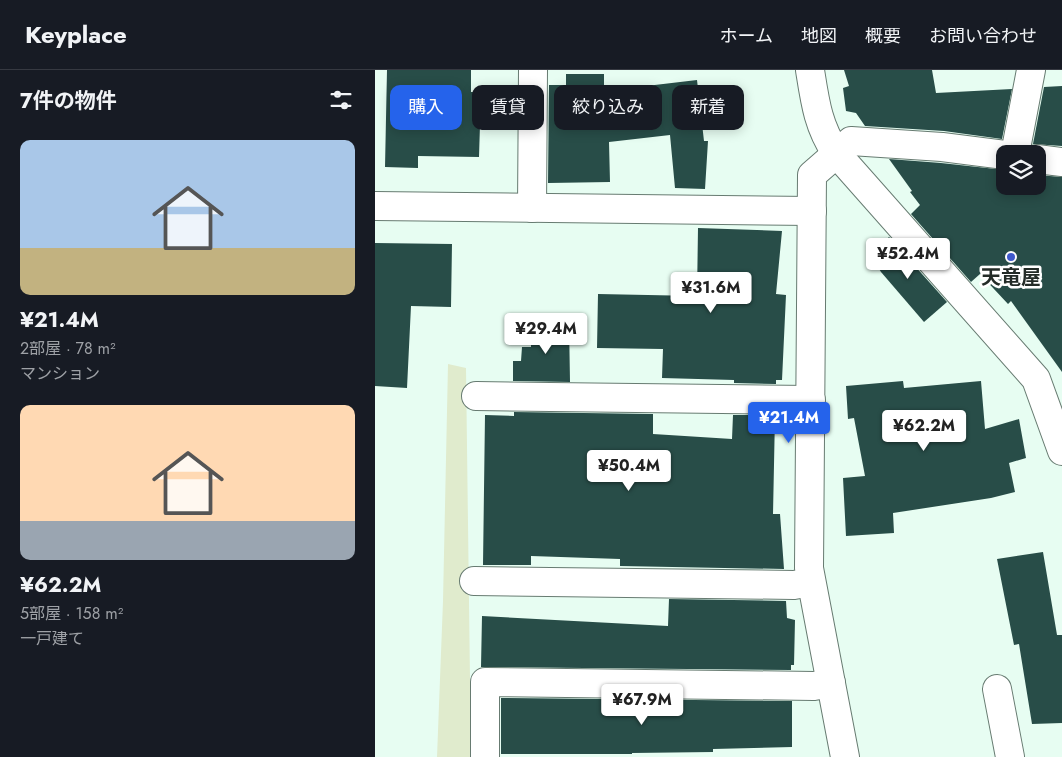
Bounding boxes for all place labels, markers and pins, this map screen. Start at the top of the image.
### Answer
pin: ¥52.4M [867,238,949,280]
marker: 天竜屋 [1005,251,1017,263]
place label: 天竜屋 [981,263,1041,292]
pin: ¥31.6M [670,272,752,314]
pin: ¥29.4M [505,312,587,355]
pin: ¥21.4M [748,402,830,444]
pin: ¥62.2M [883,410,965,452]
pin: ¥50.4M [588,450,670,492]
pin: ¥67.9M [601,684,683,726]

